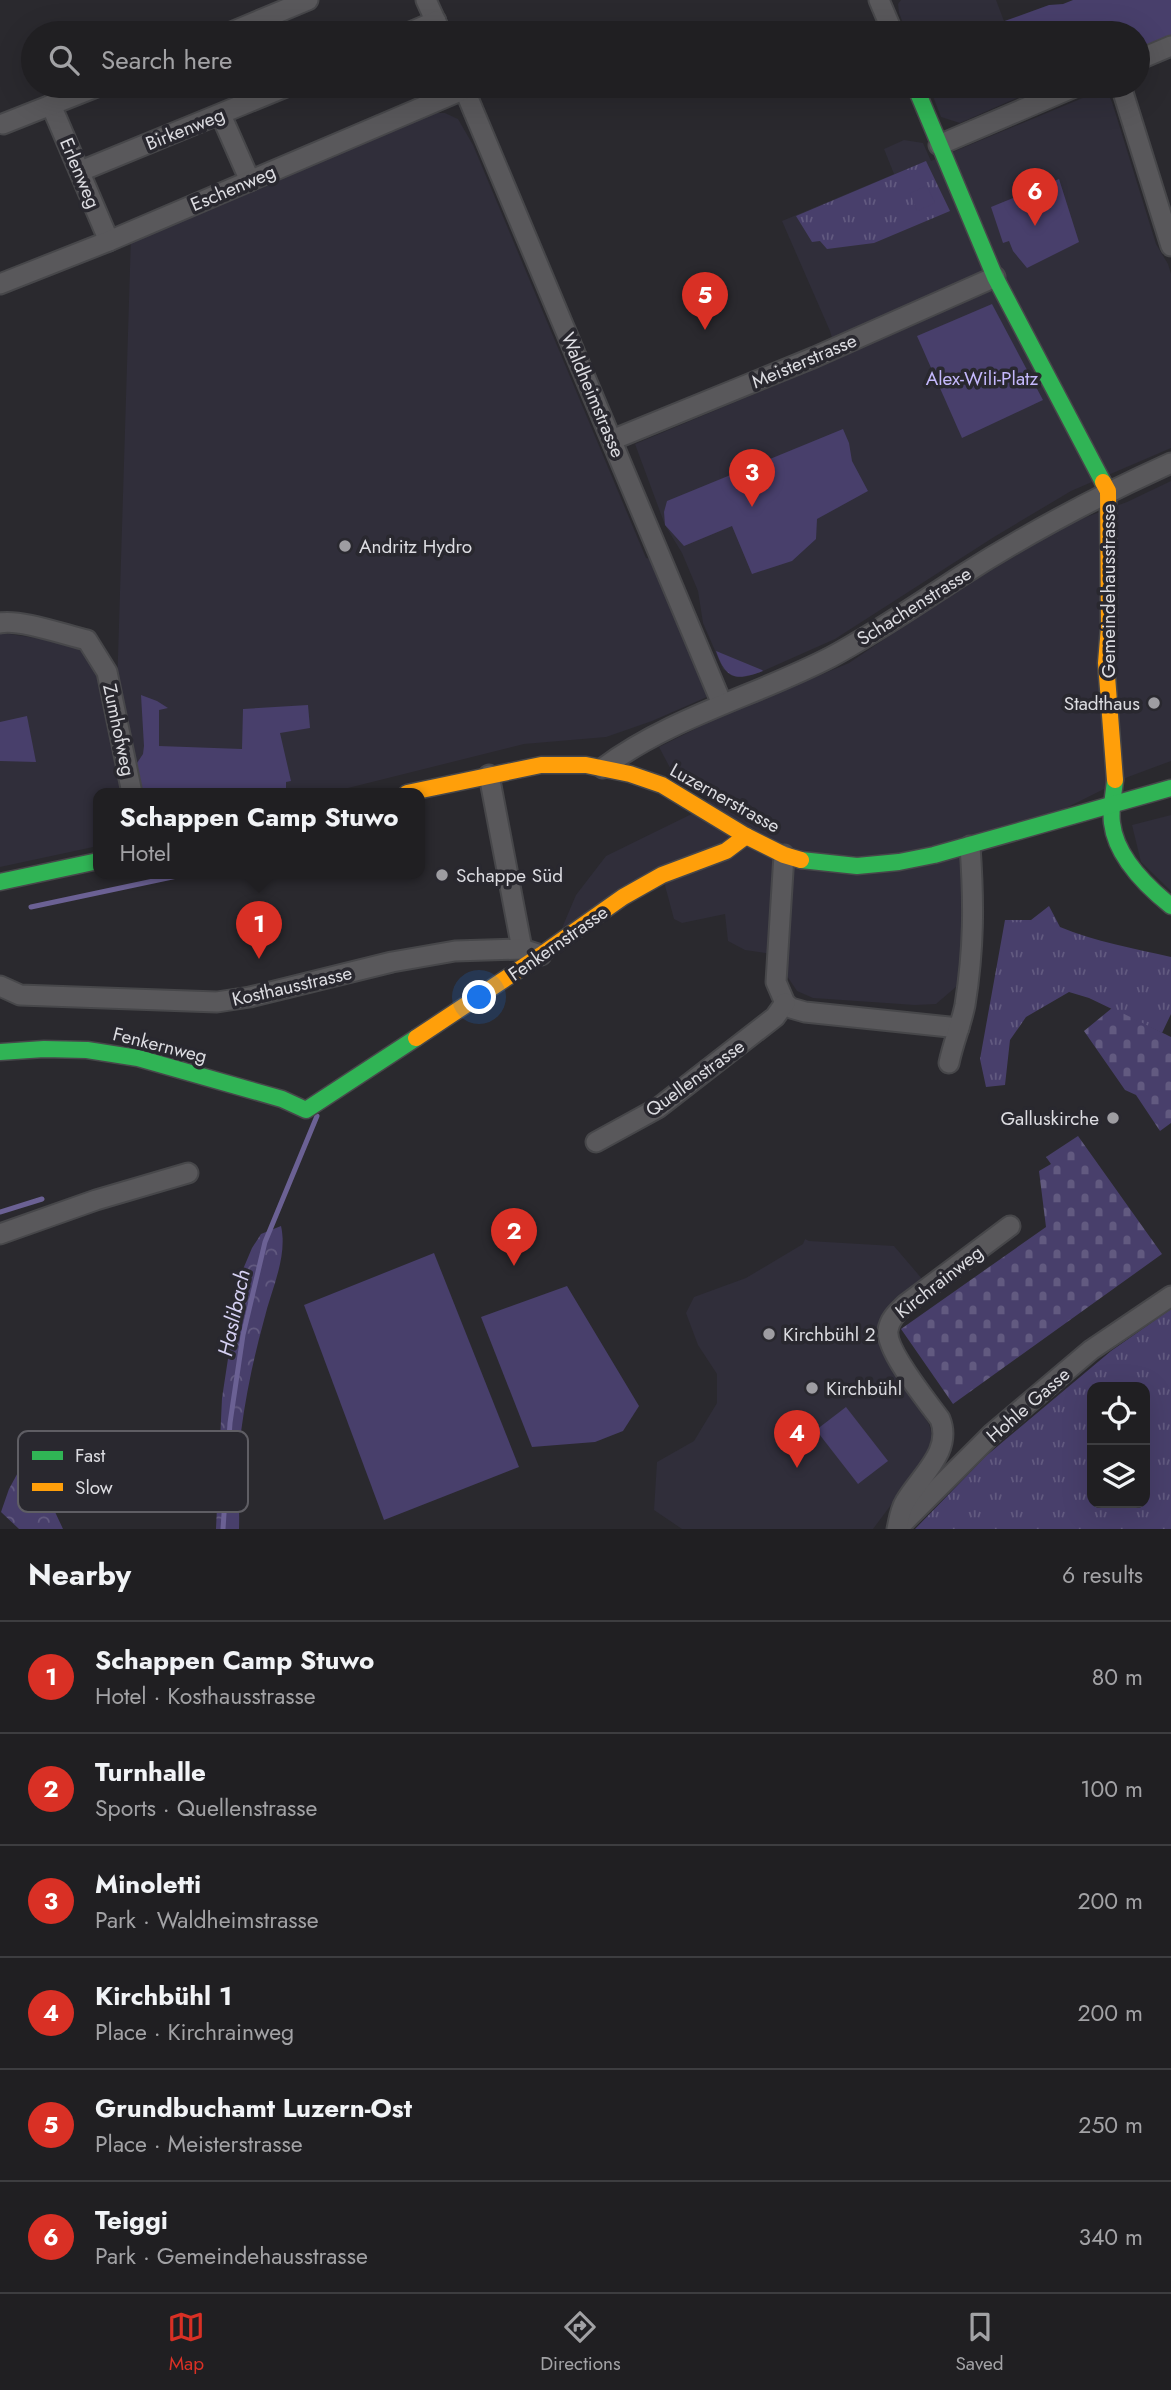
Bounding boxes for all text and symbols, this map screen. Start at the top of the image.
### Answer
search box [21,21,1150,98]
icon: search [45,41,83,79]
text: Search here [101,41,233,79]
street label: Birkenweg [141,101,229,157]
street label: Erlenweg [53,134,107,212]
street label: Eschenweg [186,158,280,218]
pin: 6 [1012,168,1058,226]
pin: 5 [682,272,728,330]
street label: Meisterstrasse [747,327,861,395]
street label: Waldheimstrasse [554,328,632,462]
park label: Alex-Wili-Platz [926,365,1039,392]
pin: 3 [729,449,775,507]
street label: Gemeindehausstrasse [1095,504,1122,678]
place label: Andritz Hydro [359,533,472,560]
marker: Andritz Hydro [337,538,353,554]
street label: Schachenstrasse [852,560,977,652]
street label: Zumhofweg [96,681,142,779]
place label: Stadthaus [1064,690,1140,717]
marker: Stadthaus [1146,695,1162,711]
street label: Luzernerstrasse [665,757,785,840]
popup [93,788,425,879]
text: Schappen Camp Stuwo [119,798,399,836]
text: Hotel [119,836,171,870]
place label: Schappe Süd [456,862,563,889]
marker: Schappe Süd [434,867,450,883]
street label: Fenkernstrasse [503,899,613,987]
pin: 1 [236,901,282,959]
street label: Kosthausstrasse [229,959,355,1013]
your location [462,980,496,1014]
street label: Fenkernweg [110,1020,210,1070]
street label: Quellenstrasse [640,1033,750,1123]
place label: Galluskirche [1000,1105,1099,1132]
marker: Galluskirche [1105,1110,1121,1126]
pin: 2 [491,1208,537,1266]
street label: Kirchrainweg [889,1239,989,1325]
water label: Haslibach [210,1267,258,1359]
place label: Kirchbühl 2 [783,1321,876,1348]
marker: Kirchbühl 2 [761,1326,777,1342]
street label: Hohle Gasse [980,1361,1076,1449]
place label: Kirchbühl [826,1375,902,1402]
marker: Kirchbühl [804,1380,820,1396]
map controls [1087,1382,1150,1508]
button: locate [1087,1382,1150,1445]
pin: 4 [774,1410,820,1468]
legend [18,1431,248,1512]
text: Fast [75,1442,106,1469]
button: layers [1087,1445,1150,1508]
text: Slow [75,1474,113,1501]
text: Nearby [28,1553,131,1596]
text: 6 results [1062,1558,1143,1592]
text: Schappen Camp Stuwo [95,1641,374,1679]
text: 1 [45,1660,57,1694]
text: 80 m [1092,1660,1143,1694]
text: Hotel · Kosthausstrasse [95,1679,316,1713]
text: Turnhalle [95,1753,206,1791]
text: 2 [43,1772,59,1806]
text: 100 m [1080,1772,1143,1806]
text: Sports · Quellenstrasse [95,1791,317,1825]
text: Minoletti [95,1865,201,1903]
text: 3 [44,1884,58,1918]
text: 200 m [1077,1884,1143,1918]
text: Park · Waldheimstrasse [95,1903,319,1937]
text: Kirchbühl 1 [95,1977,232,2015]
text: 4 [43,1996,59,2030]
text: 200 m [1077,1996,1143,2030]
text: Place · Kirchrainweg [95,2015,294,2049]
text: Grundbuchamt Luzern-Ost [95,2089,412,2127]
text: 5 [44,2108,58,2142]
text: 250 m [1078,2108,1143,2142]
text: Place · Meisterstrasse [95,2127,303,2161]
text: Teiggi [95,2201,168,2239]
text: 6 [43,2220,59,2254]
text: 340 m [1078,2220,1143,2254]
text: Park · Gemeindehausstrasse [95,2239,368,2273]
tab: Map [167,2308,205,2377]
tab: Directions [540,2308,621,2377]
tab: Saved [955,2308,1004,2377]

